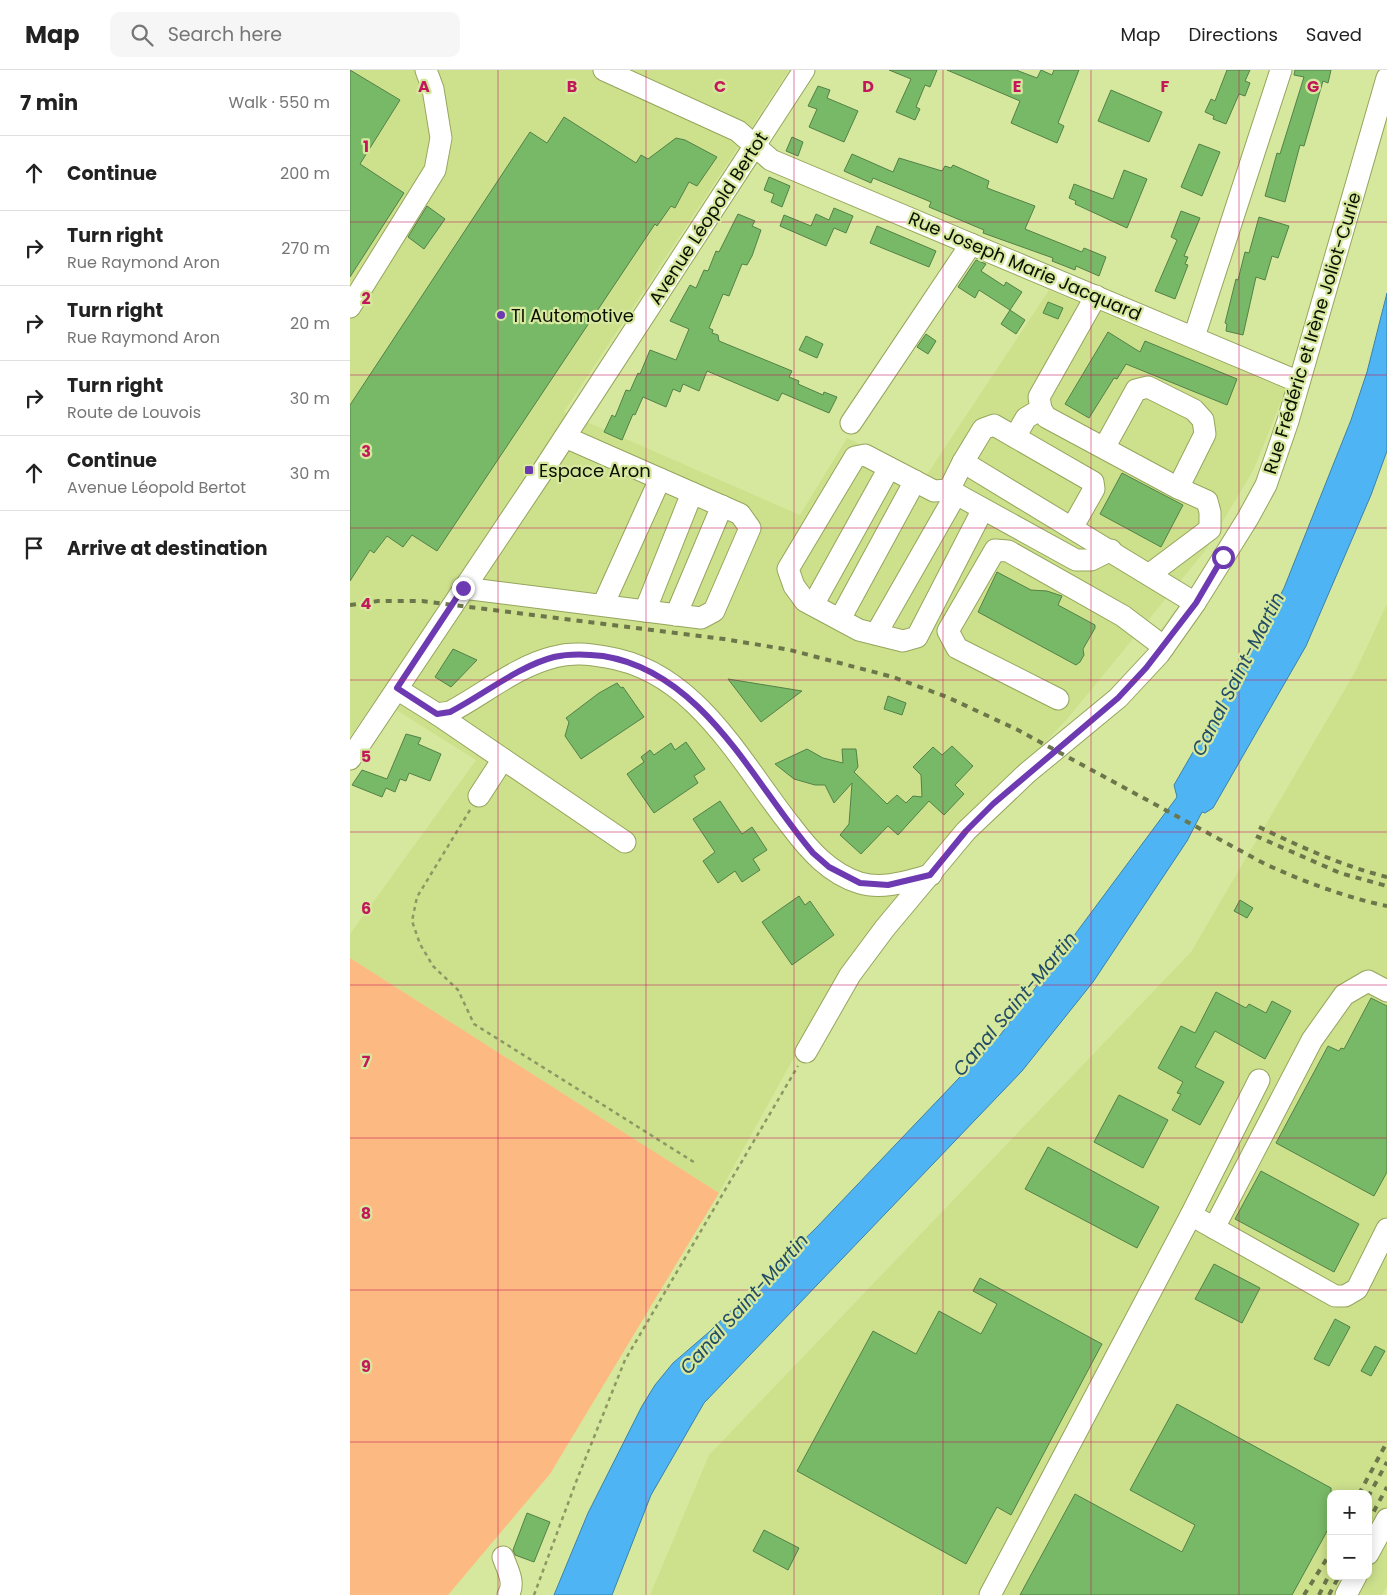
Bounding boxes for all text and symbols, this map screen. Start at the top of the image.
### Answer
search box [110,12,460,57]
text: Map [25,18,80,51]
icon: search [128,21,156,49]
text: Search here [168,21,282,48]
text: Map [1121,22,1160,47]
text: Directions [1188,22,1278,47]
text: Saved [1306,22,1362,47]
text: A [418,75,430,98]
text: B [567,75,577,98]
text: C [714,75,726,98]
text: D [862,75,874,98]
text: E [1013,75,1021,98]
text: F [1161,75,1170,98]
text: G [1307,75,1319,98]
text: 7 min [20,88,78,117]
text: Walk · 550 m [229,91,330,114]
street label: Avenue Léopold Bertot [643,127,773,309]
text: 1 [363,135,369,158]
icon: ahead [20,159,48,187]
text: Continue [67,160,157,187]
text: 200 m [280,162,330,185]
street label: Rue Frédéric et Irène Joliot-Curie [1257,189,1367,477]
street label: Rue Joseph Marie Jacquard [905,206,1145,326]
text: Turn right [67,222,163,249]
icon: right [20,234,48,262]
text: 270 m [281,237,330,260]
text: Rue Raymond Aron [67,251,220,274]
text: 2 [361,287,371,310]
text: Turn right [67,297,163,324]
place label: TI Automotive [511,303,634,328]
icon: right [20,309,48,337]
marker: TI Automotive [495,309,507,321]
text: 20 m [290,312,330,335]
text: Rue Raymond Aron [67,326,220,349]
text: Turn right [67,372,163,399]
icon: right [20,384,48,412]
text: 30 m [290,387,330,410]
text: Route de Louvois [67,401,201,424]
text: 3 [361,440,371,463]
text: Continue [67,447,157,474]
place label: Espace Aron [539,458,651,483]
icon: ahead [20,459,48,487]
text: 30 m [290,462,330,485]
marker: Espace Aron [523,464,535,476]
text: Avenue Léopold Bertot [67,476,246,499]
icon: arrive [20,534,48,562]
text: Arrive at destination [67,535,268,562]
route start [1212,546,1235,569]
route end [452,577,475,600]
water label: Canal Saint-Martin [1185,587,1291,761]
text: 4 [361,592,372,615]
text: 5 [361,745,371,768]
text: 6 [361,897,371,920]
water label: Canal Saint-Martin [946,926,1084,1082]
text: 7 [362,1050,371,1073]
text: 8 [361,1202,371,1225]
water label: Canal Saint-Martin [673,1228,815,1380]
text: 9 [361,1355,371,1378]
map controls [1327,1490,1372,1580]
button: + [1327,1490,1372,1535]
button: − [1327,1535,1372,1580]

